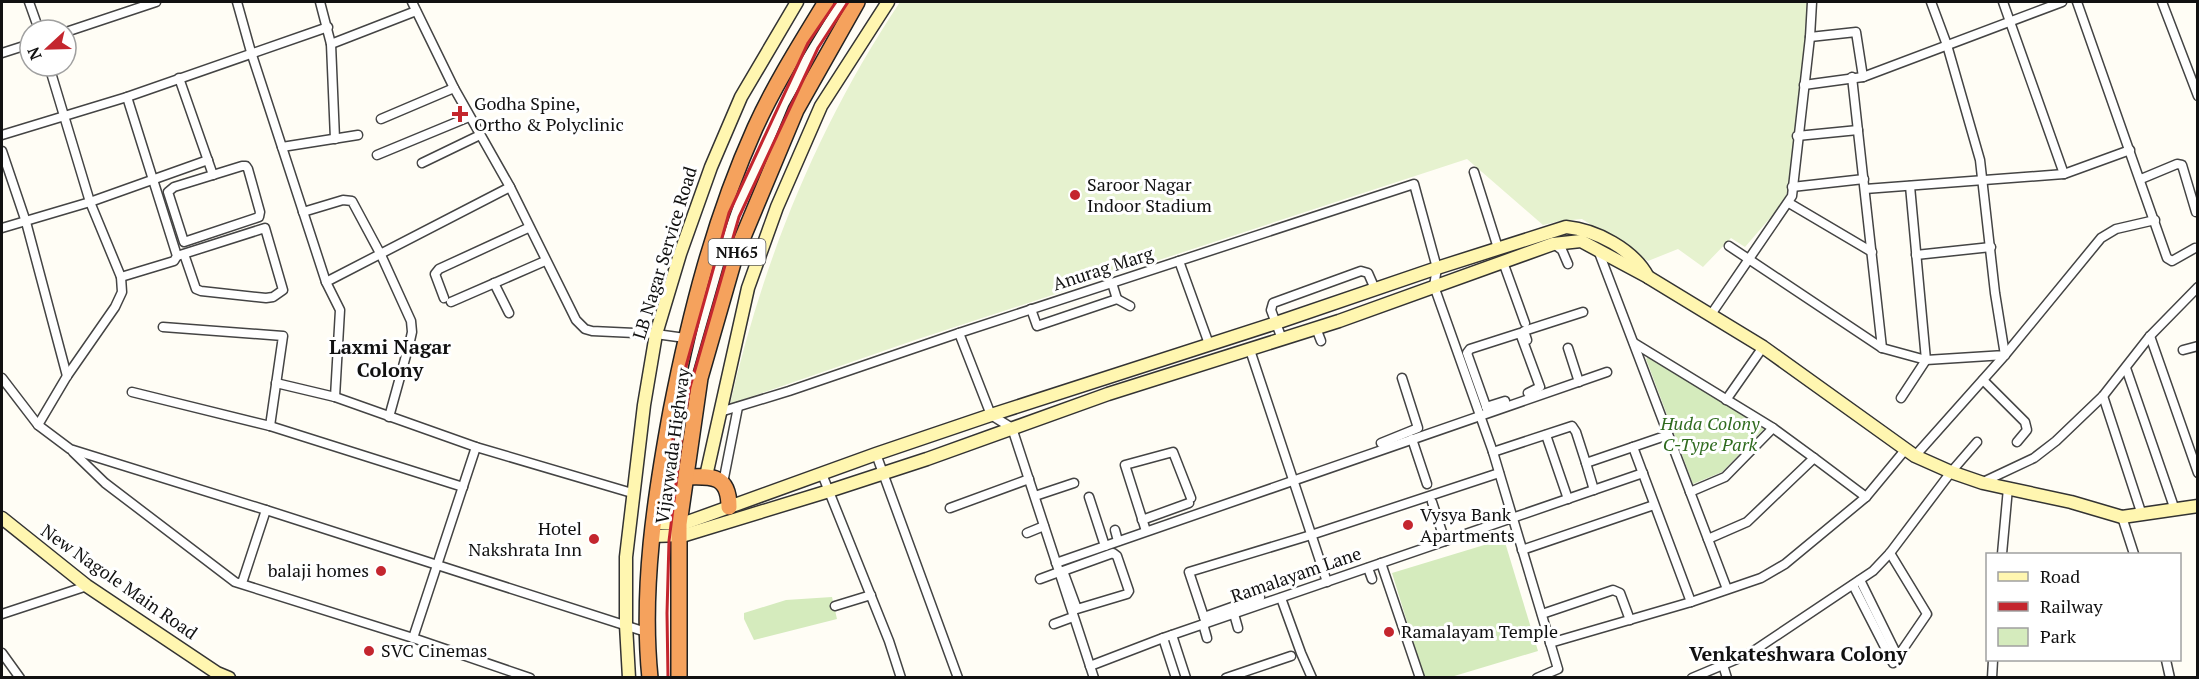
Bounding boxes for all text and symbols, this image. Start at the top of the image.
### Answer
north arrow [18,18,78,78]
text: N [22,44,47,63]
place label: Godha Spine, Ortho & Polyclinic [474,91,624,136]
marker: Godha Spine, Ortho & Polyclinic [451,105,469,123]
street label: LB Nagar Service Road [626,163,702,342]
place label: Saroor Nagar Indoor Stadium [1087,172,1212,217]
marker: Saroor Nagar Indoor Stadium [1068,188,1082,202]
road number: NH65 [708,239,766,265]
street label: Anurag Marg [1049,240,1156,296]
district label: Laxmi Nagar Colony [329,333,451,383]
street label: Vijaywada Highway [649,365,695,525]
park label: Huda Colony C-Type Park [1660,411,1760,456]
place label: Vysya Bank Apartments [1420,502,1515,547]
place label: Hotel Nakshrata Inn [468,516,582,561]
street label: New Nagole Main Road [37,518,202,644]
marker: Vysya Bank Apartments [1401,518,1415,532]
marker: Hotel Nakshrata Inn [587,532,601,546]
street label: Ramalayam Lane [1227,540,1364,608]
legend [1986,553,2181,661]
place label: balaji homes [268,558,369,582]
marker: balaji homes [374,564,388,578]
text: Road [2040,564,2080,588]
text: Railway [2040,594,2104,618]
place label: Ramalayam Temple [1401,619,1558,643]
text: Park [2040,624,2077,648]
marker: Ramalayam Temple [1382,625,1396,639]
place label: SVC Cinemas [381,638,487,662]
district label: Venkateshwara Colony [1689,640,1907,667]
marker: SVC Cinemas [362,644,376,658]

